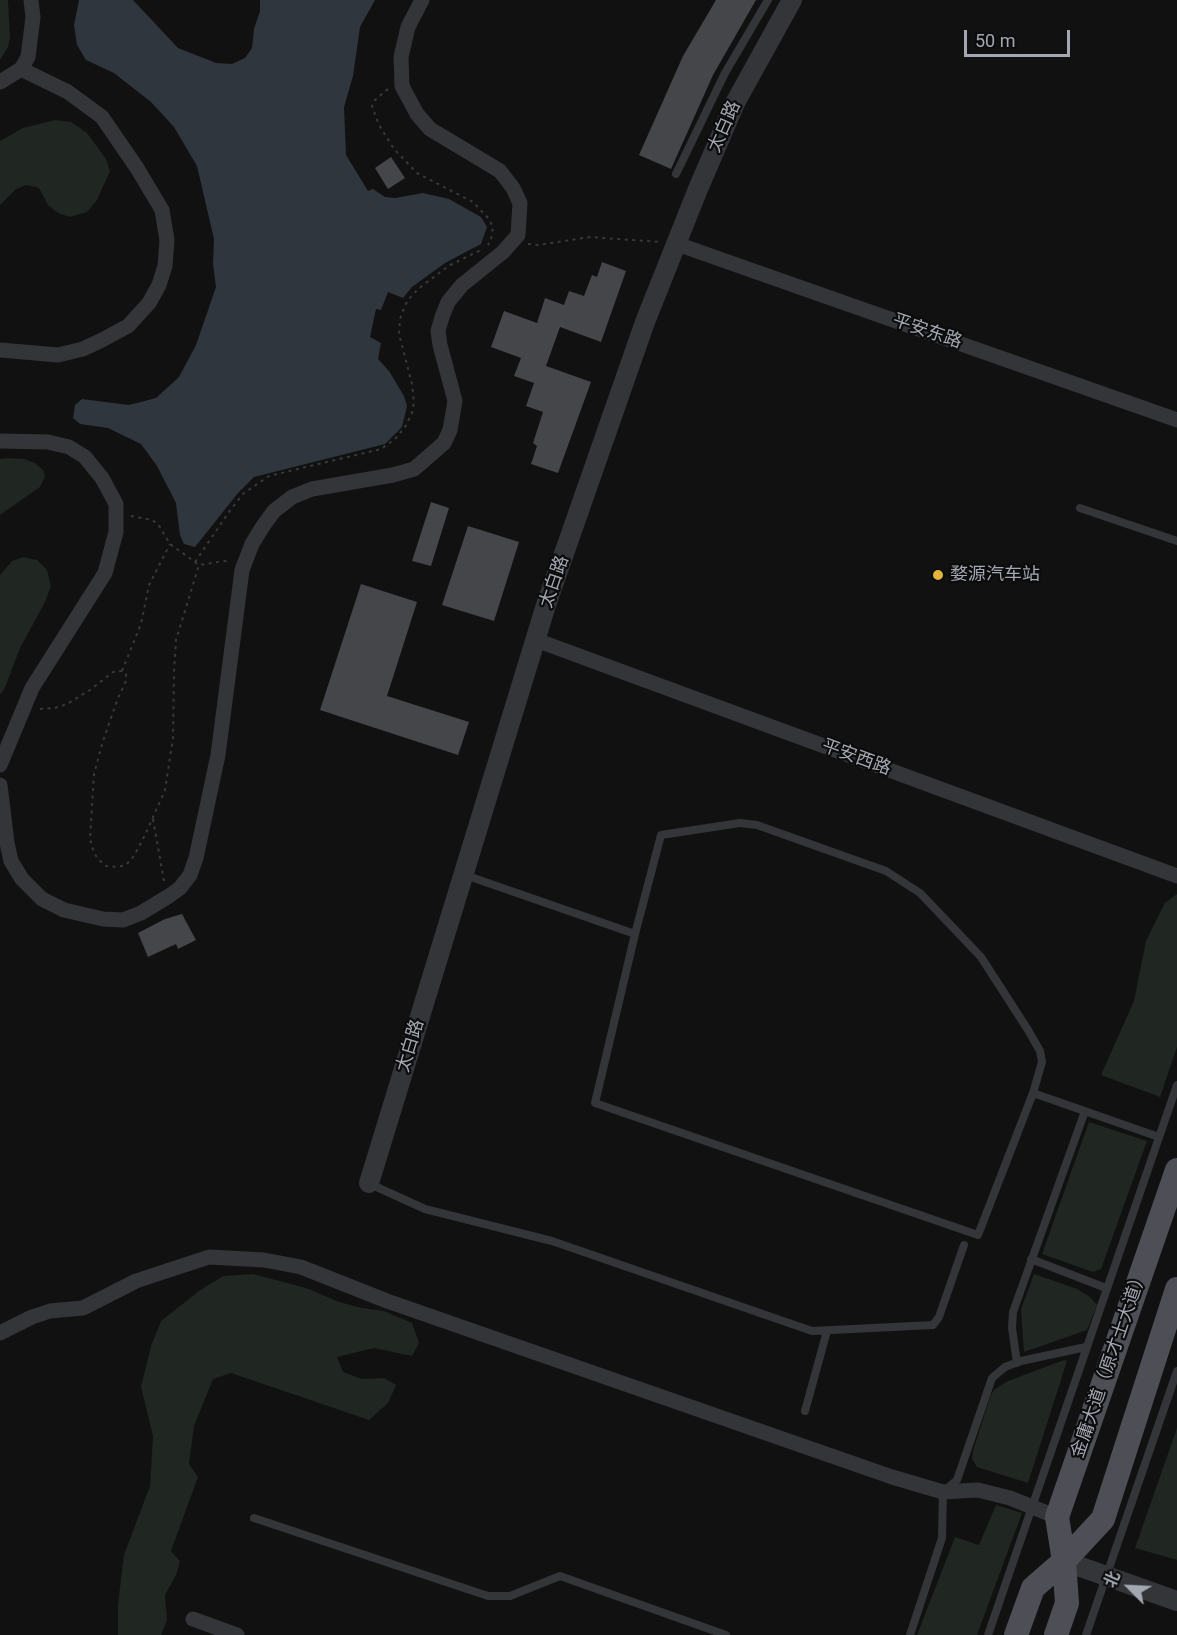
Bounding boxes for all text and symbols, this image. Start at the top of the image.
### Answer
scale bar [967,18,1074,56]
text: 50 m [975,30,1015,51]
street label: 太白路 [704,98,746,156]
street label: 平安东路 [889,310,965,354]
street label: 太白路 [536,553,574,611]
place label: 婺源汽车站 [950,564,1040,586]
marker: 婺源汽车站 [931,568,945,582]
street label: 平安西路 [818,736,894,780]
street label: 太白路 [393,1017,429,1075]
street label: 金庸大道（原才士大道） [1068,1267,1152,1461]
north arrow [1099,1557,1159,1617]
text: 北 [1100,1568,1124,1591]

